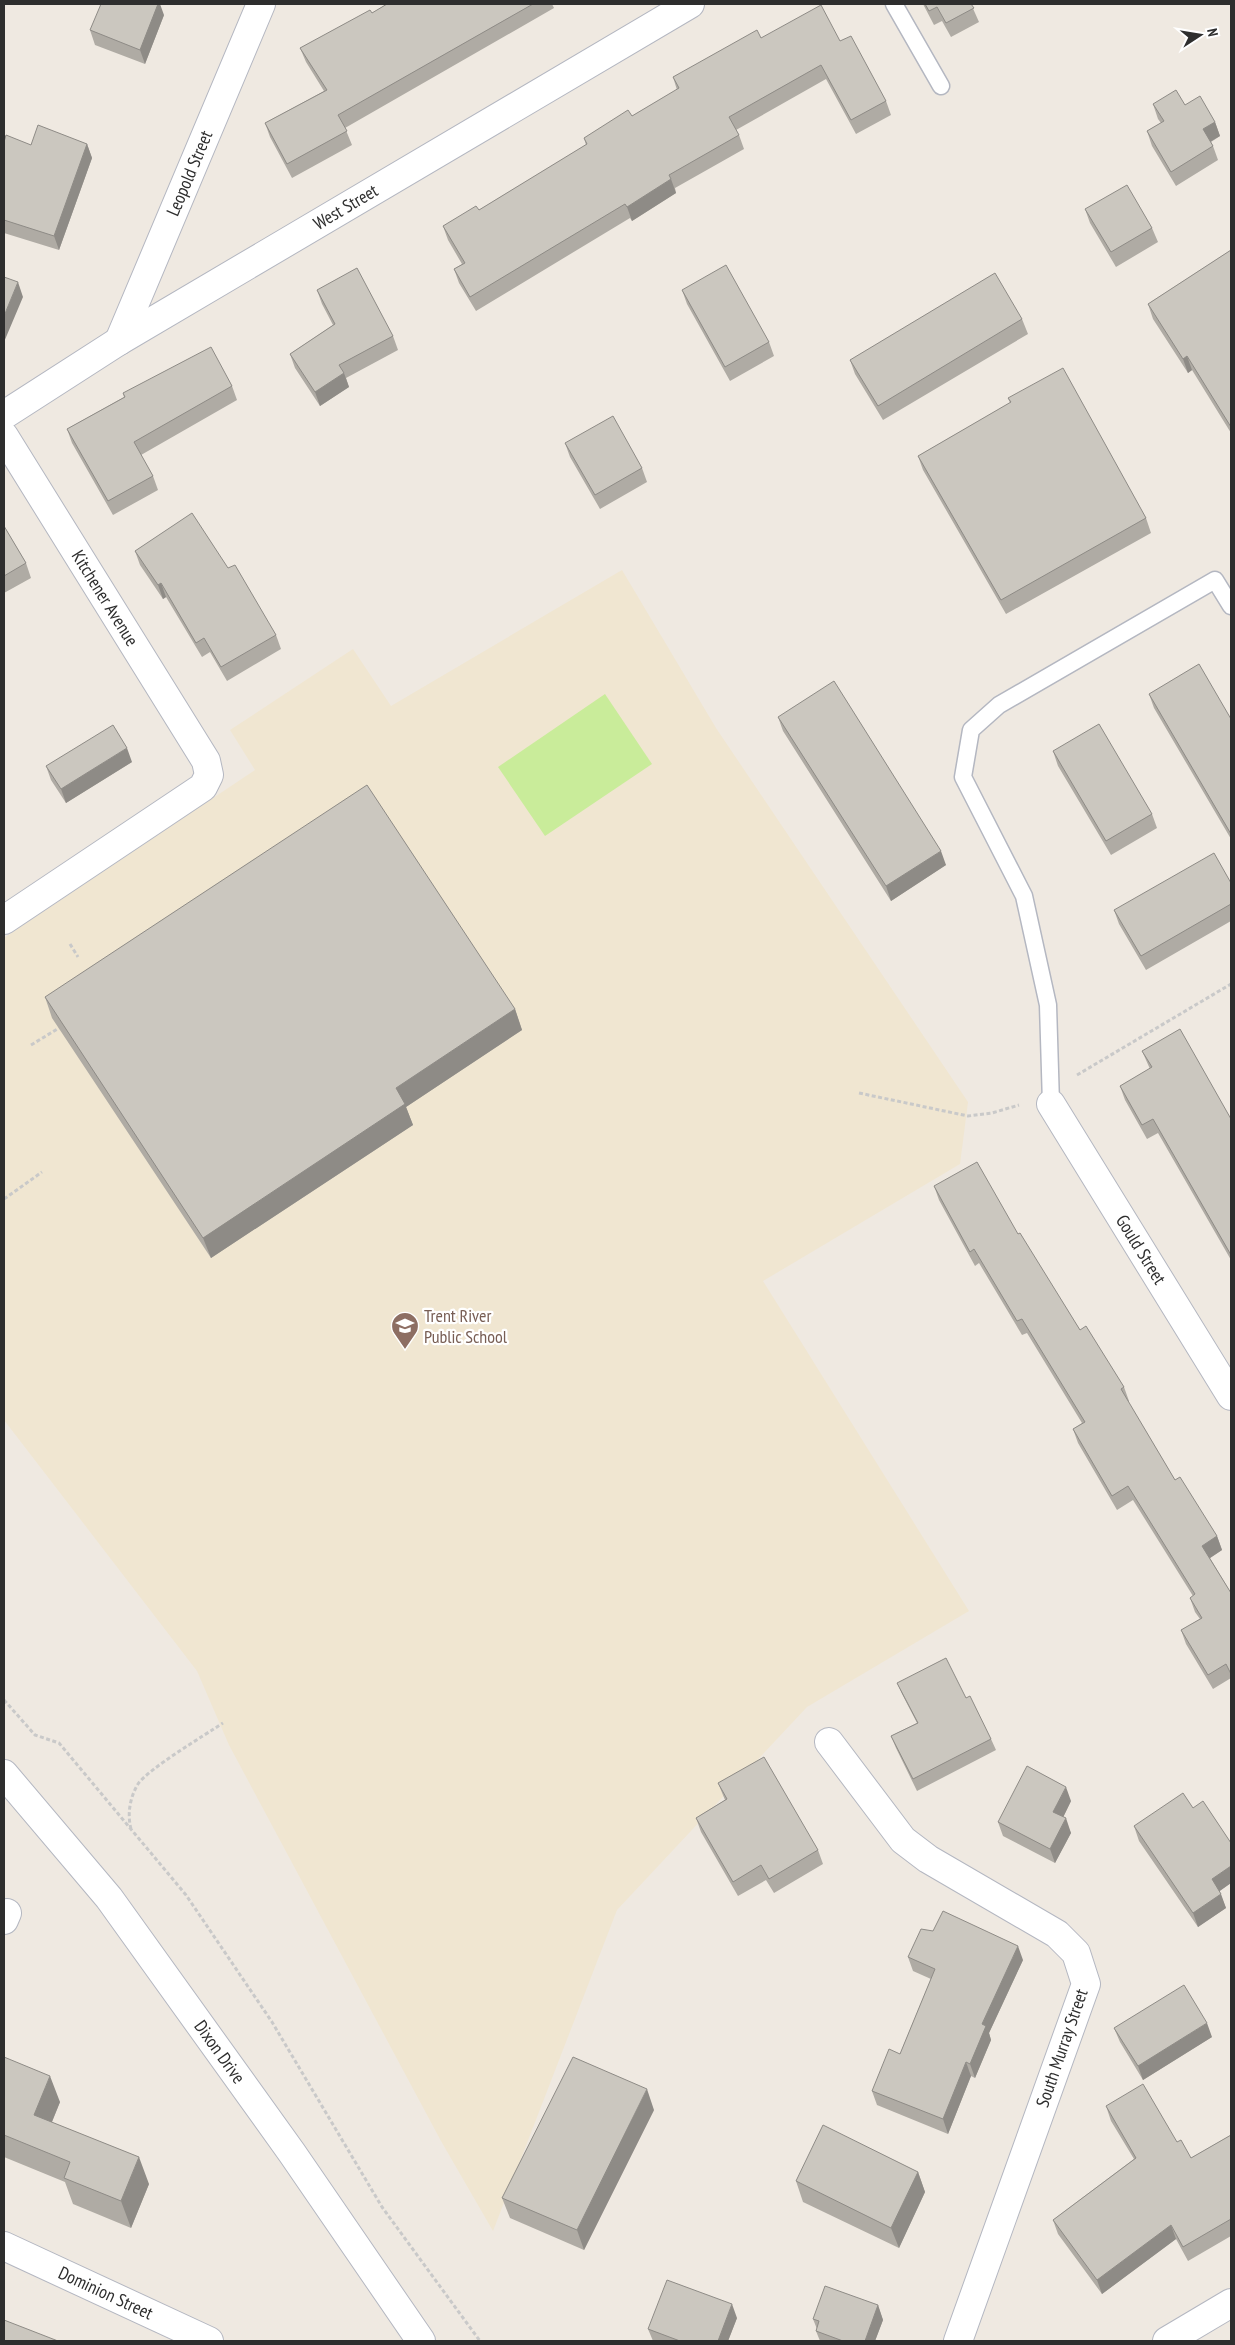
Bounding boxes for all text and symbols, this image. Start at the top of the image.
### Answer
north arrow [1175,10,1225,60]
text: N [1203,27,1222,38]
street label: Leopold Street [161,127,217,219]
street label: West Street [309,179,382,235]
street label: Kitchener Avenue [67,546,144,650]
street label: Gould Street [1111,1210,1171,1288]
place label: Trent River Public School [424,1304,508,1348]
school or university icon: Trent River Public School [390,1311,420,1350]
street label: South Murray Street [1031,1986,1093,2110]
street label: Dixon Drive [189,2015,250,2088]
street label: Dominion Street [55,2261,157,2324]

